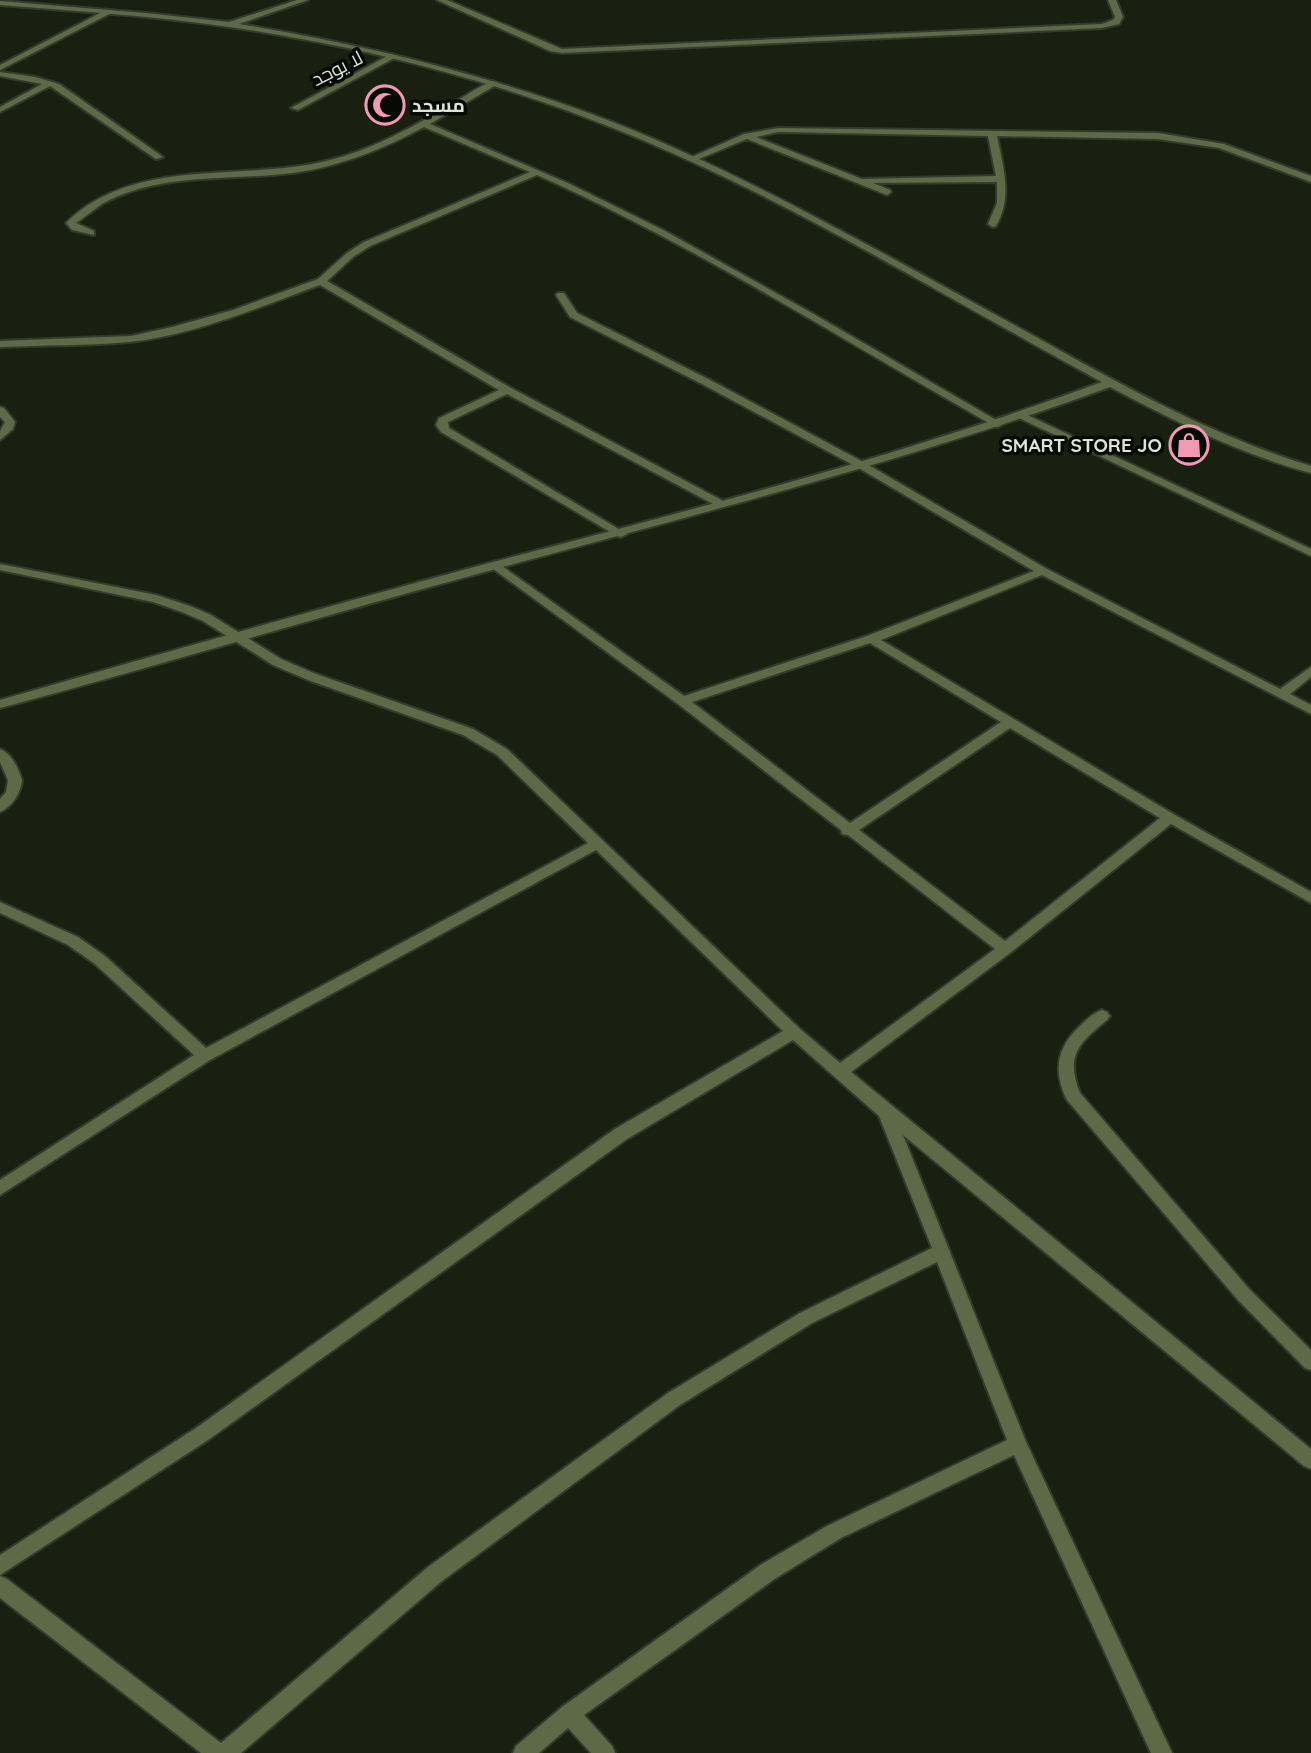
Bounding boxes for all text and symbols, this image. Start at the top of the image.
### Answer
street label: لا يوجد [307,45,367,91]
mosque icon: مسجد [364,84,406,126]
place label: مسجد [412,93,465,117]
shop icon: SMART STORE JO [1168,424,1210,466]
place label: SMART STORE JO [1002,433,1162,457]

